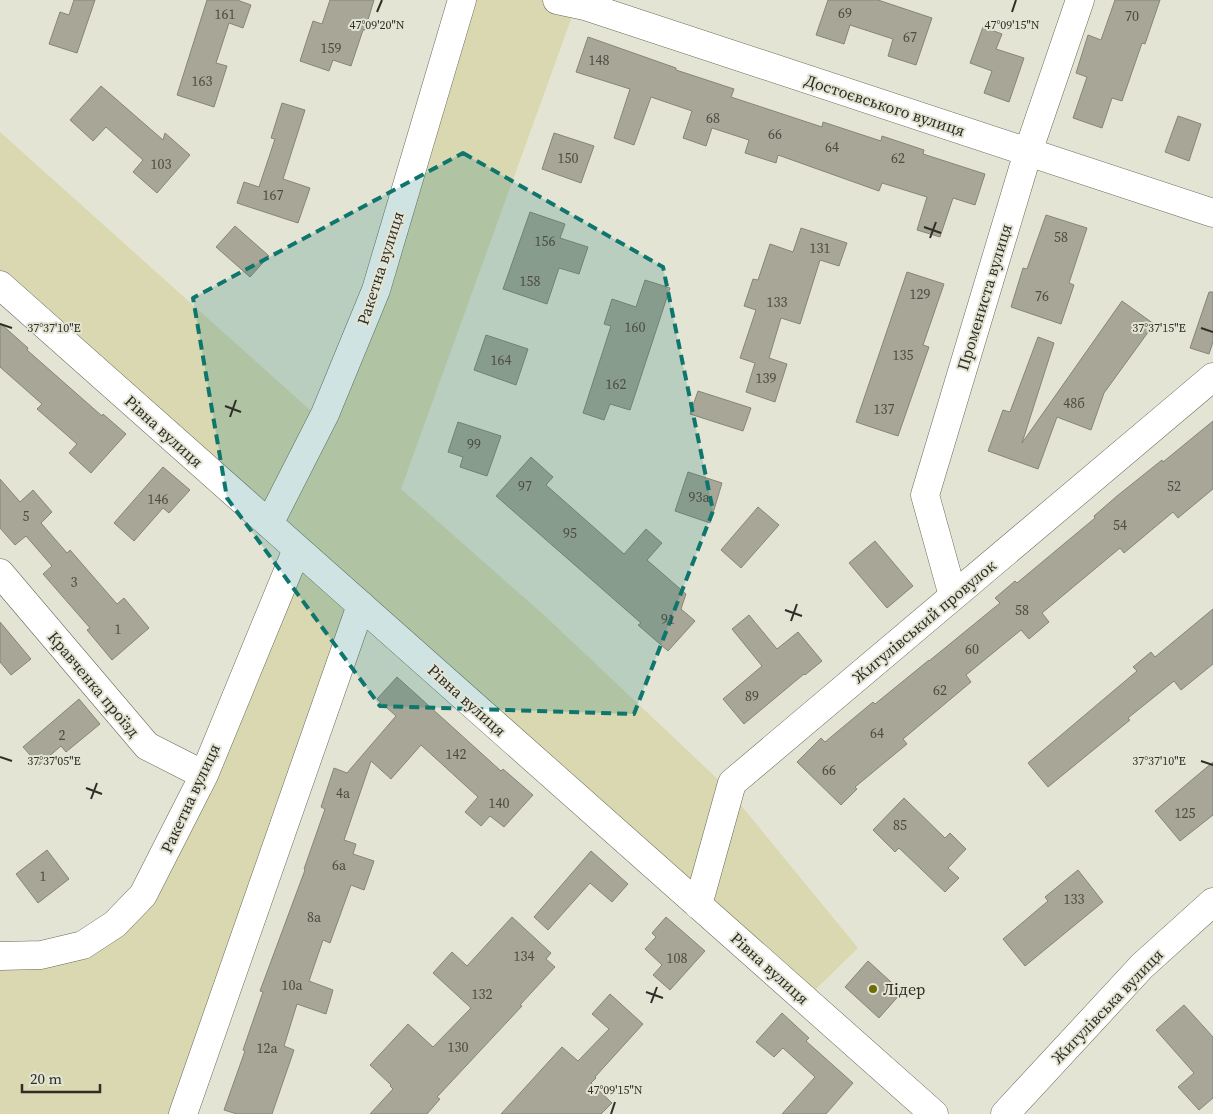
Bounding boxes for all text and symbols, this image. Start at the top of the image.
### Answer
house number: 69 [838,3,852,23]
house number: 161 [215,4,236,24]
house number: 70 [1125,6,1139,26]
text: 47°09'20"N [349,17,405,33]
text: 47°09'15"N [984,17,1040,33]
house number: 67 [903,27,917,47]
house number: 159 [321,38,342,58]
house number: 148 [589,50,610,70]
street label: Достоєвського вулиця [802,69,968,141]
house number: 163 [192,71,213,91]
house number: 68 [706,108,720,128]
house number: 66 [768,124,782,144]
house number: 64 [825,137,839,157]
house number: 150 [558,148,579,168]
house number: 62 [891,148,905,168]
house number: 103 [151,154,172,174]
house number: 167 [263,185,284,205]
street label: Ракетна вулиця [351,208,409,328]
street label: Промениста вулиця [951,221,1017,373]
house number: 58 [1054,227,1068,247]
house number: 156 [535,231,556,251]
house number: 131 [810,238,831,258]
house number: 158 [520,271,541,291]
house number: 129 [910,284,931,304]
house number: 76 [1035,286,1049,306]
house number: 133 [767,292,788,312]
house number: 160 [625,317,646,337]
text: 37°37'10"E [27,320,81,336]
text: 37°37'15"E [1132,320,1186,336]
house number: 135 [893,345,914,365]
house number: 164 [491,350,512,370]
house number: 139 [756,368,777,388]
house number: 162 [606,374,627,394]
street label: Рівна вулиця [120,390,208,472]
house number: 48б [1063,393,1085,413]
house number: 137 [874,399,895,419]
house number: 99 [467,434,481,454]
house number: 97 [518,476,532,496]
house number: 52 [1167,476,1181,496]
house number: 93а [688,487,710,507]
house number: 146 [148,489,169,509]
house number: 5 [23,506,30,526]
house number: 54 [1113,515,1127,535]
house number: 95 [563,523,577,543]
street label: Жигулівський провулок [847,554,1001,688]
house number: 3 [71,572,78,592]
house number: 58 [1015,600,1029,620]
house number: 91 [661,609,675,629]
house number: 1 [115,619,122,639]
street label: Кравченка проїзд [43,626,145,742]
house number: 60 [965,639,979,659]
street label: Рівна вулиця [423,659,511,741]
house number: 62 [933,680,947,700]
house number: 89 [745,686,759,706]
house number: 64 [870,723,884,743]
house number: 2 [59,725,66,745]
street label: Ракетна вулиця [155,740,225,856]
house number: 142 [446,744,467,764]
text: 37°37'05"E [27,753,81,769]
text: 37°37'10"E [1132,753,1186,769]
house number: 66 [822,760,836,780]
house number: 4а [336,783,351,803]
house number: 140 [489,793,510,813]
house number: 125 [1175,803,1196,823]
house number: 85 [893,815,907,835]
house number: 6а [332,855,347,875]
house number: 1 [40,866,47,886]
house number: 133 [1064,889,1085,909]
house number: 8а [307,907,322,927]
street label: Рівна вулиця [726,927,814,1009]
street label: Жигулівська вулиця [1046,944,1168,1068]
house number: 134 [514,946,535,966]
house number: 108 [667,948,688,968]
house number: 10а [281,975,303,995]
place label: Лідер [883,978,925,1000]
marker: Лідер [867,983,879,995]
house number: 132 [472,984,493,1004]
house number: 130 [448,1037,469,1057]
house number: 12а [256,1038,278,1058]
scale bar [22,1062,100,1094]
text: 20 m [30,1068,62,1089]
text: 47°09'15"N [587,1082,643,1098]

